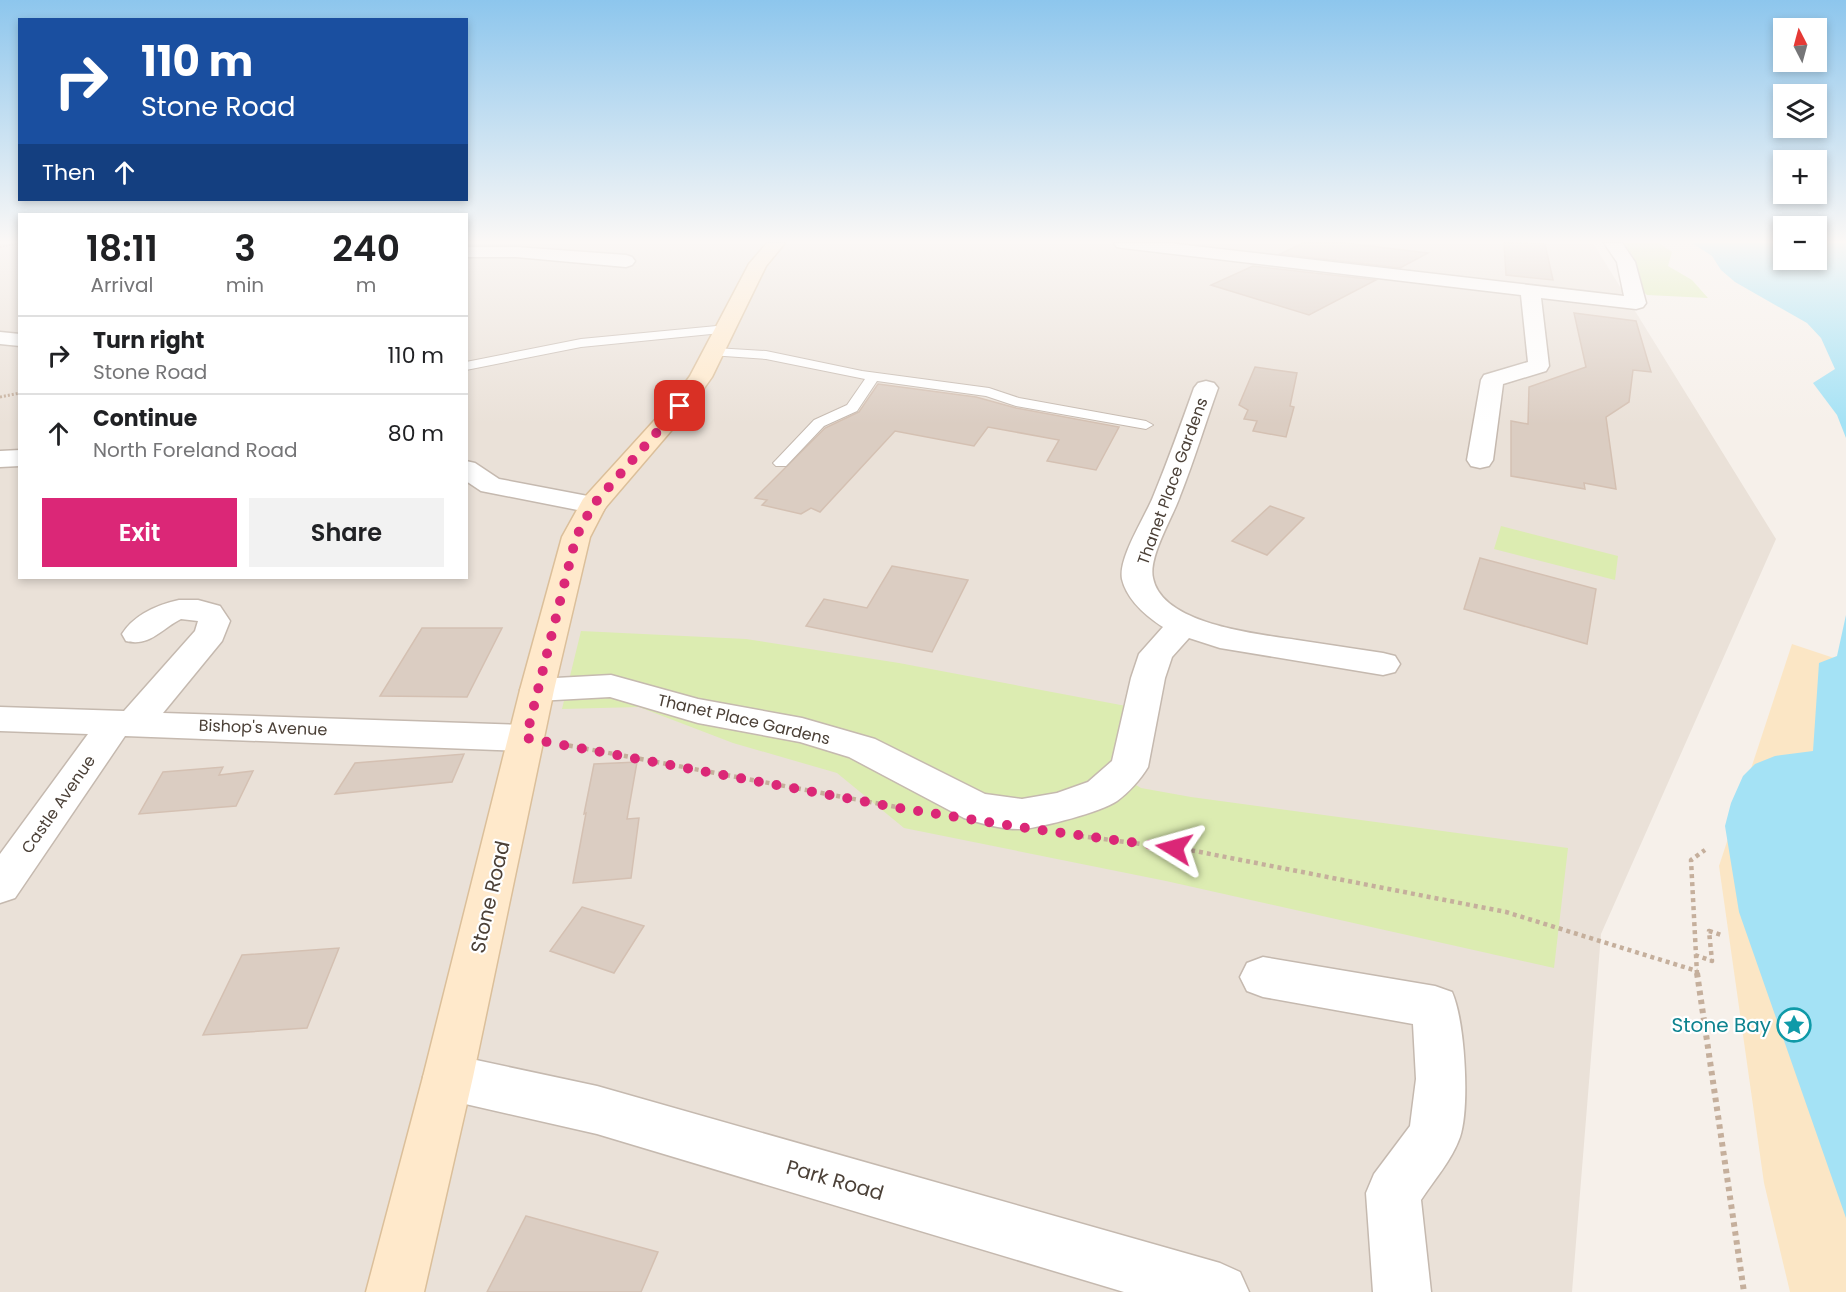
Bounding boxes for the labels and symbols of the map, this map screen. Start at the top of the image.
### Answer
north arrow [1773,18,1827,72]
pin [654,380,705,431]
street label: Thanet Place Gardens [1131,394,1213,568]
street label: Thanet Place Gardens [655,688,832,751]
street label: Bishop's Avenue [198,714,328,741]
street label: Castle Avenue [16,750,101,858]
position arrow [1142,816,1206,880]
street label: Stone Road [463,838,517,956]
place icon: Stone Bay [1776,1007,1812,1043]
place label: Stone Bay [1672,1011,1771,1039]
street label: Park Road [783,1153,887,1207]

